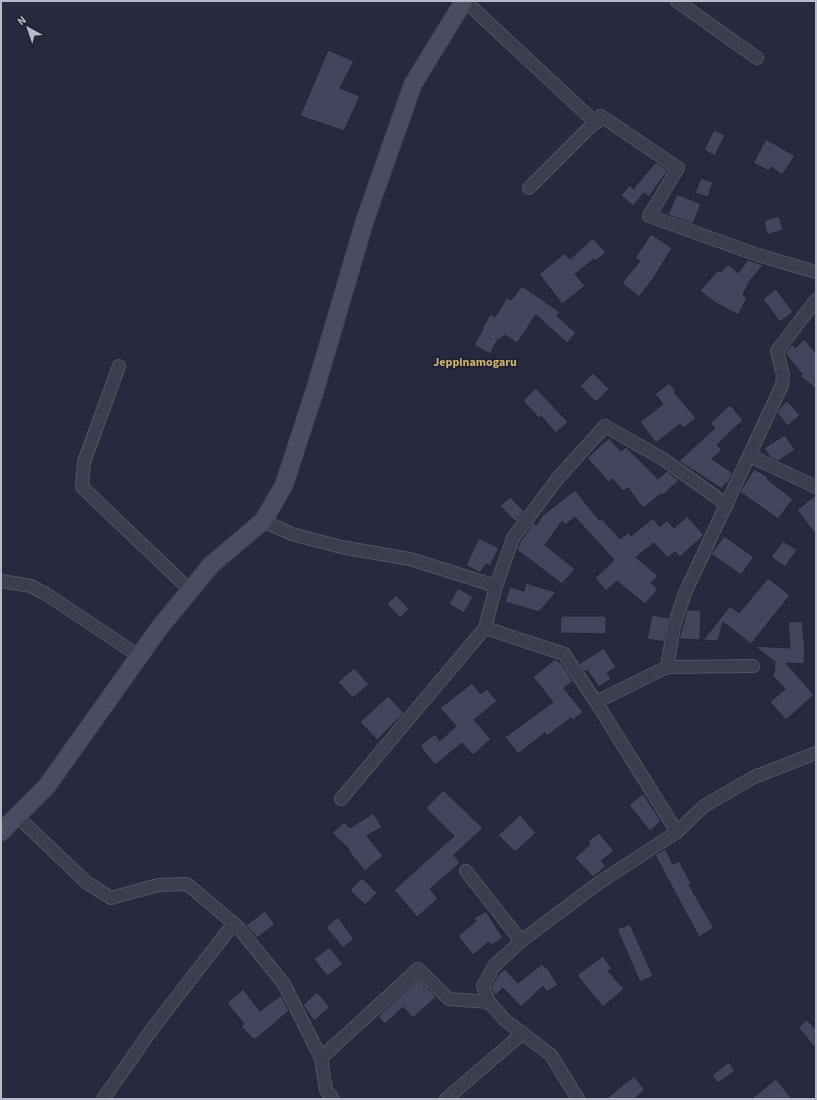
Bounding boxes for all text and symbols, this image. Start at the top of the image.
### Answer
north arrow [8,8,48,48]
text: N [14,13,30,29]
district label: Jeppinamogaru [433,354,517,371]

